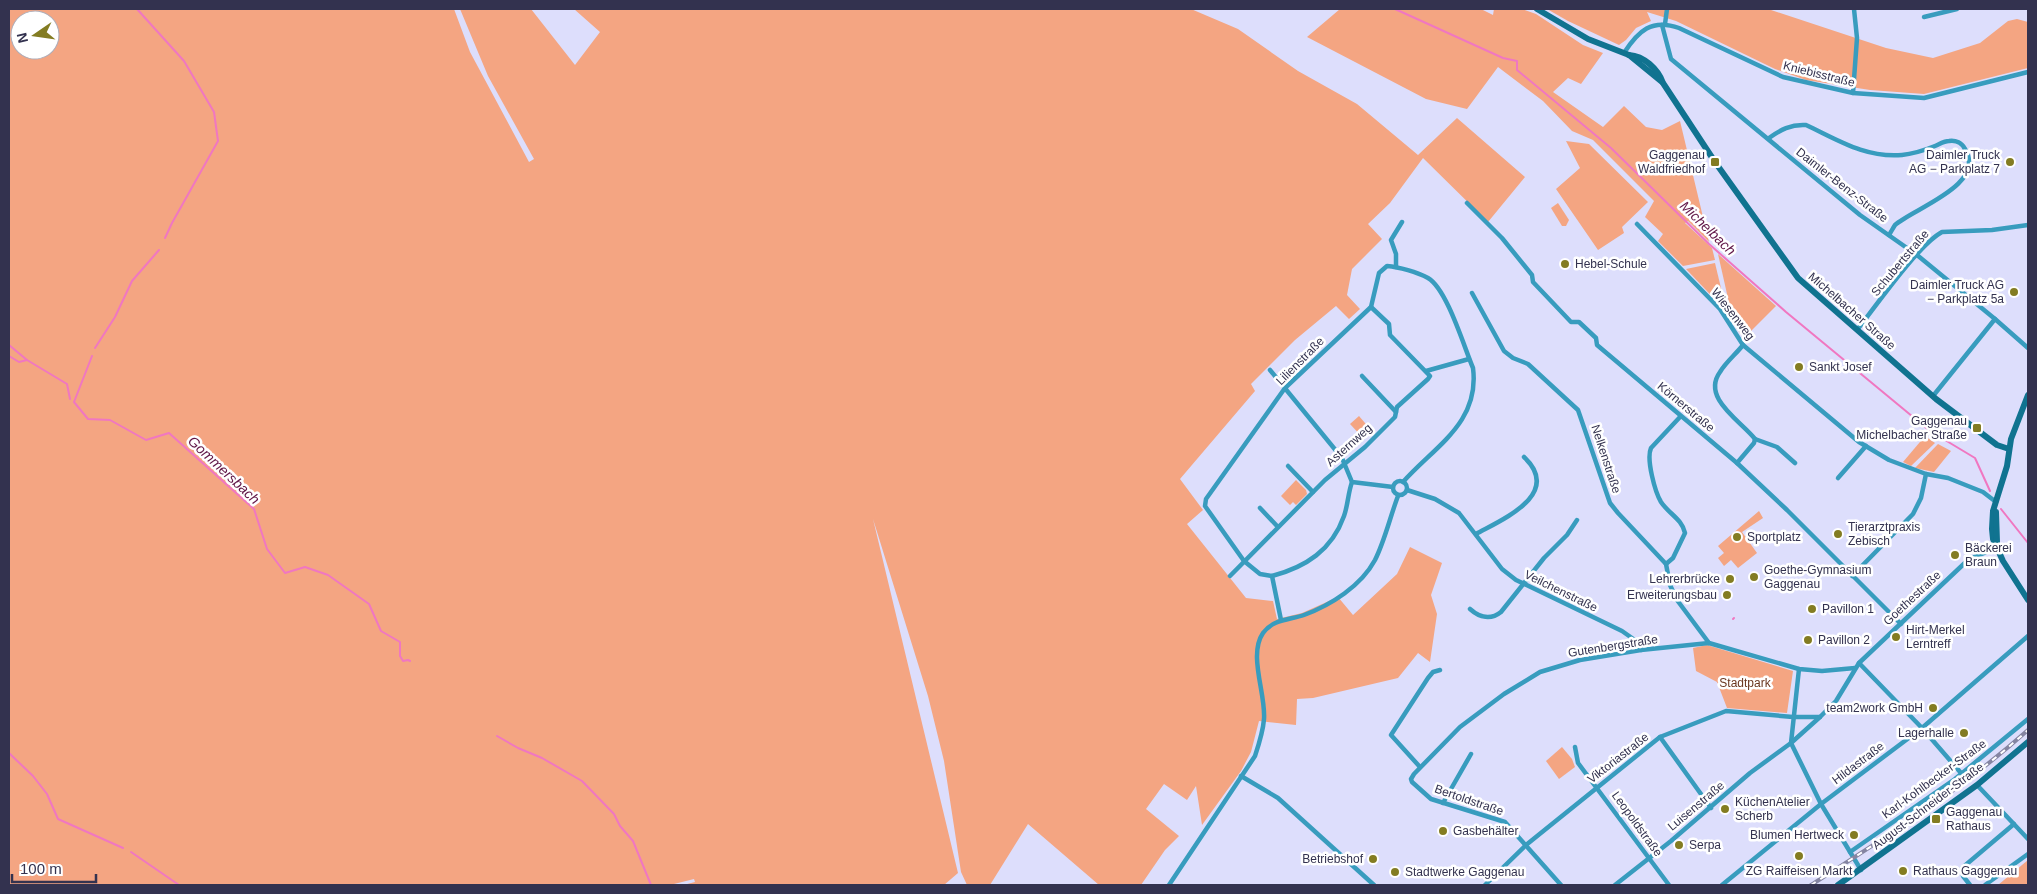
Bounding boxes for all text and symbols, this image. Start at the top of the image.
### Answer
north arrow [10,10,60,60]
text: N [13,31,31,45]
street label: Kniebisstraße [1782,58,1857,90]
street label: Daimler-Benz-Straße [1793,145,1891,225]
place label: Gaggenau Waldfriedhof [1638,148,1706,176]
place label: Daimler Truck AG − Parkplatz 7 [1909,148,2001,176]
marker: Gaggenau Waldfriedhof [1709,156,1721,168]
marker: Daimler Truck AG − Parkplatz 7 [2004,156,2016,168]
water label: Michelbach [1677,198,1739,258]
street label: Schubertstraße [1868,227,1932,299]
place label: Hebel-Schule [1575,257,1647,271]
marker: Hebel-Schule [1559,258,1571,270]
street label: Michelbacher Straße [1806,269,1899,353]
place label: Daimler Truck AG − Parkplatz 5a [1910,278,2004,306]
street label: Wiesenweg [1708,285,1758,343]
marker: Daimler Truck AG − Parkplatz 5a [2008,286,2020,298]
street label: Lilienstraße [1273,334,1327,388]
place label: Sankt Josef [1809,360,1872,374]
marker: Sankt Josef [1793,361,1805,373]
street label: Körnerstraße [1655,379,1718,435]
place label: Gaggenau Michelbacher Straße [1856,414,1967,442]
street label: Asternweg [1323,421,1375,469]
marker: Gaggenau Michelbacher Straße [1971,422,1983,434]
street label: Nelkenstraße [1588,423,1624,495]
water label: Gommersbach [185,433,263,507]
place label: Tierarztpraxis Zebisch [1848,520,1920,548]
marker: Tierarztpraxis Zebisch [1832,528,1844,540]
place label: Sportplatz [1747,530,1801,544]
marker: Sportplatz [1731,531,1743,543]
place label: Bäckerei Braun [1965,541,2012,569]
marker: Bäckerei Braun [1949,549,1961,561]
place label: Goethe-Gymnasium Gaggenau [1764,563,1871,591]
street label: Veilchenstraße [1522,567,1600,615]
street label: Goethestraße [1880,568,1944,628]
marker: Goethe-Gymnasium Gaggenau [1748,571,1760,583]
place label: Lehrerbrücke [1649,572,1720,586]
marker: Lehrerbrücke [1724,573,1736,585]
place label: Erweiterungsbau [1627,588,1717,602]
marker: Erweiterungsbau [1721,589,1733,601]
place label: Pavillon 1 [1822,602,1874,616]
marker: Pavillon 1 [1806,603,1818,615]
place label: Hirt-Merkel Lerntreff [1906,623,1965,651]
marker: Hirt-Merkel Lerntreff [1890,631,1902,643]
street label: Gutenbergstraße [1567,632,1659,660]
place label: Pavillon 2 [1818,633,1870,647]
marker: Pavillon 2 [1802,634,1814,646]
park label: Stadtpark [1719,676,1772,690]
place label: team2work GmbH [1826,701,1923,715]
marker: team2work GmbH [1927,702,1939,714]
place label: Lagerhalle [1898,726,1954,740]
marker: Lagerhalle [1958,727,1970,739]
street label: Viktoriastraße [1585,730,1652,786]
street label: Karl-Kohlbecker-Straße [1879,736,1989,822]
street label: Hildastraße [1829,739,1887,787]
street label: August-Schneider-Straße [1870,759,1987,852]
street label: Luisenstraße [1665,778,1727,834]
street label: Bertoldstraße [1433,782,1506,818]
street label: Leopoldstraße [1609,789,1665,859]
place label: KüchenAtelier Scherb [1735,795,1810,823]
marker: KüchenAtelier Scherb [1719,803,1731,815]
place label: Gaggenau Rathaus [1946,805,2002,833]
marker: Gaggenau Rathaus [1930,813,1942,825]
place label: Gasbehälter [1453,824,1518,838]
marker: Gasbehälter [1437,825,1449,837]
place label: Blumen Hertweck [1750,828,1845,842]
marker: Blumen Hertweck [1848,829,1860,841]
place label: Serpa [1689,838,1721,852]
marker: Serpa [1673,839,1685,851]
marker: ZG Raiffeisen Markt [1793,850,1805,862]
scale bar [12,852,96,884]
place label: Betriebshof [1302,852,1364,866]
marker: Betriebshof [1367,853,1379,865]
text: 100 m [20,860,62,877]
place label: ZG Raiffeisen Markt [1746,864,1853,878]
place label: Rathaus Gaggenau [1913,864,2017,878]
place label: Stadtwerke Gaggenau [1405,865,1524,879]
marker: Rathaus Gaggenau [1897,865,1909,877]
marker: Stadtwerke Gaggenau [1389,866,1401,878]

